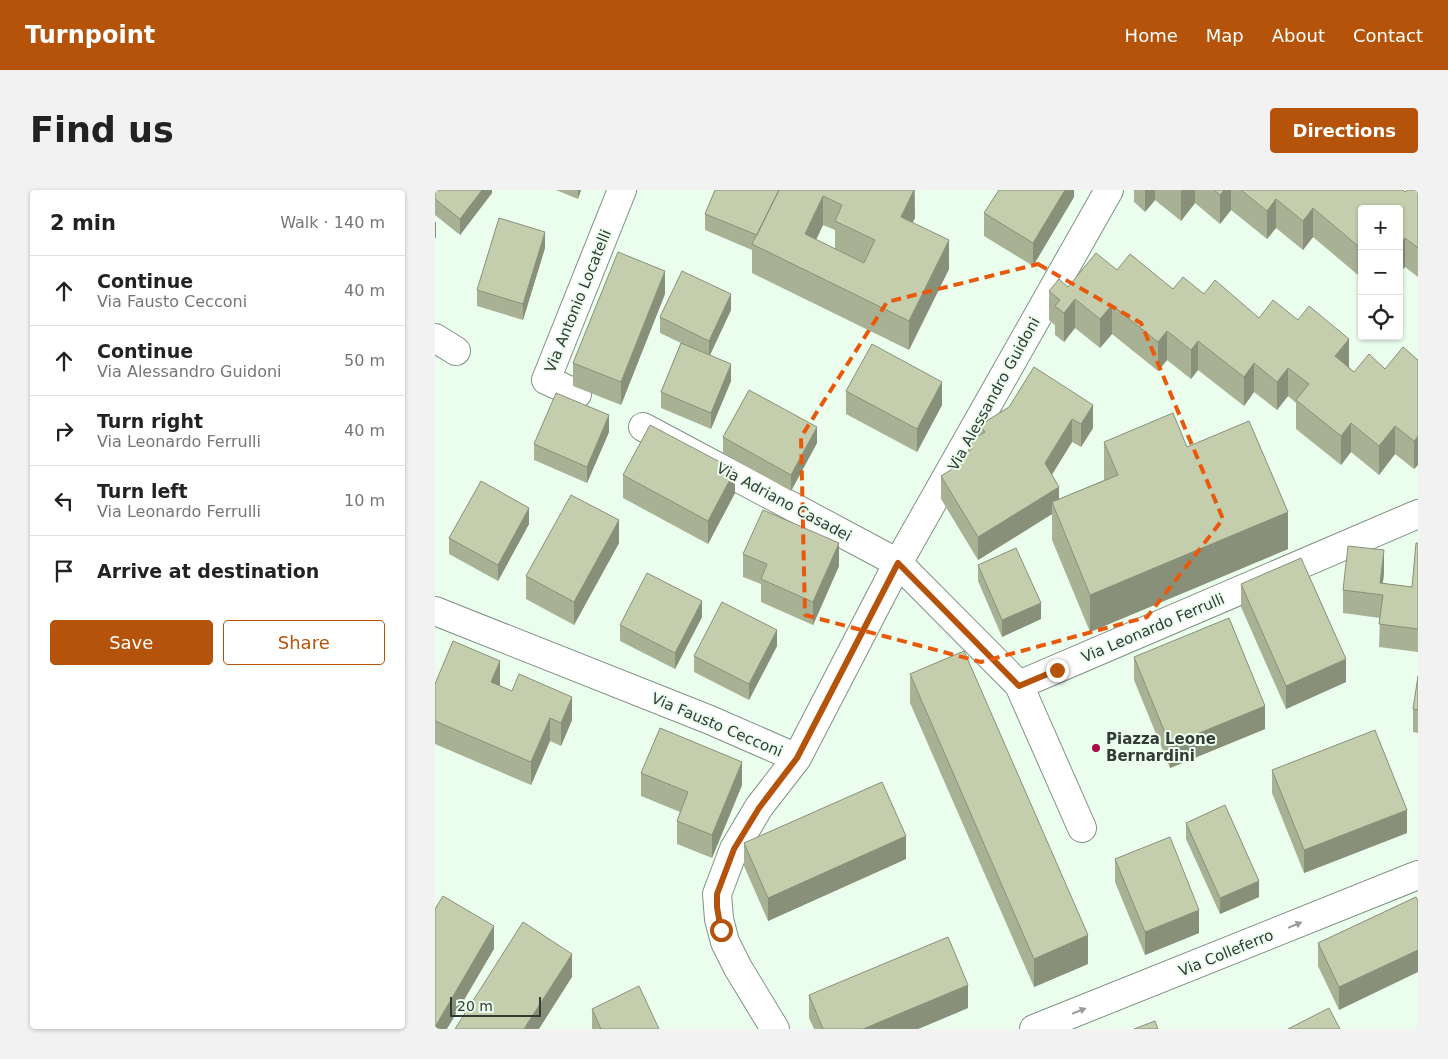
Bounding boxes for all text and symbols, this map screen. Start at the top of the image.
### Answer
text: Turnpoint [25,21,155,49]
text: Home [1125,25,1178,46]
text: Map [1206,25,1244,46]
text: About [1272,25,1325,46]
text: Contact [1353,25,1423,46]
button: Directions [1270,108,1418,153]
text: Find us [30,110,174,150]
map controls [1358,205,1403,340]
button: + [1358,205,1403,250]
text: 2 min [50,211,116,235]
text: Walk · 140 m [280,213,385,232]
street label: Via Antonio Locatelli [541,227,615,375]
button: − [1358,250,1403,295]
text: Continue [97,270,193,292]
icon: ahead [50,277,78,305]
text: 40 m [344,281,385,300]
text: Via Fausto Cecconi [97,292,247,311]
button: locate [1358,295,1403,340]
street label: Via Alessandro Guidoni [944,314,1044,474]
text: Continue [97,340,193,362]
icon: ahead [50,347,78,375]
text: 50 m [344,351,385,370]
text: Via Alessandro Guidoni [97,362,282,381]
text: Turn right [97,410,203,432]
icon: right [50,417,78,445]
text: 40 m [344,421,385,440]
text: Via Leonardo Ferrulli [97,432,261,451]
street label: Via Adriano Casadei [713,459,855,545]
text: Turn left [97,480,188,502]
icon: left [50,487,78,515]
text: 10 m [344,491,385,510]
text: Via Leonardo Ferrulli [97,502,261,521]
icon: arrive [50,557,78,585]
text: Arrive at destination [97,560,319,582]
street label: Via Leonardo Ferrulli [1079,590,1227,666]
button: Save [50,620,213,665]
button: Share [223,620,385,665]
route end [1046,659,1069,682]
street label: Via Fausto Cecconi [649,689,785,761]
place label: Piazza Leone Bernardini [1106,730,1216,765]
marker: Piazza Leone Bernardini [1090,742,1102,754]
route start [710,919,733,942]
one-way arrow [1288,921,1303,929]
street label: Via Colleferro [1176,926,1276,980]
scale bar [450,994,541,1017]
text: 20 m [457,998,493,1014]
one-way arrow [1072,1007,1087,1015]

